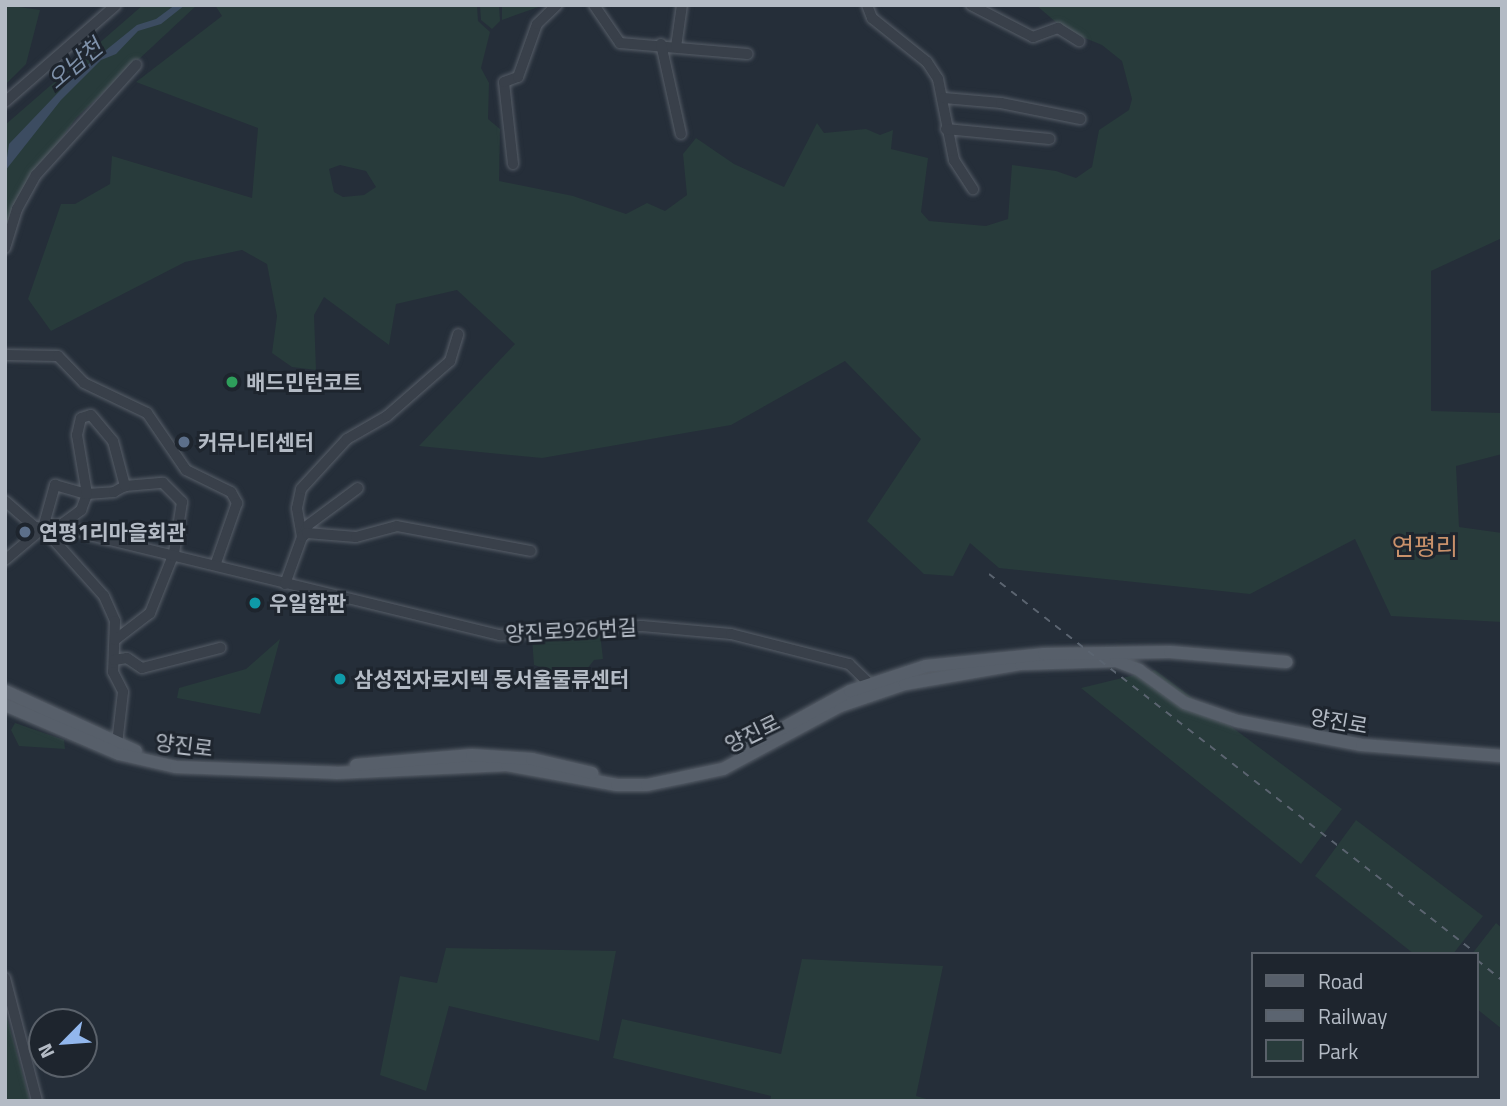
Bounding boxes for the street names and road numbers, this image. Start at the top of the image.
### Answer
street label: 양진로926번길 [504,614,638,646]
street label: 양진로 [1308,704,1370,738]
street label: 양진로 [720,709,784,757]
street label: 양진로 [154,729,214,761]

